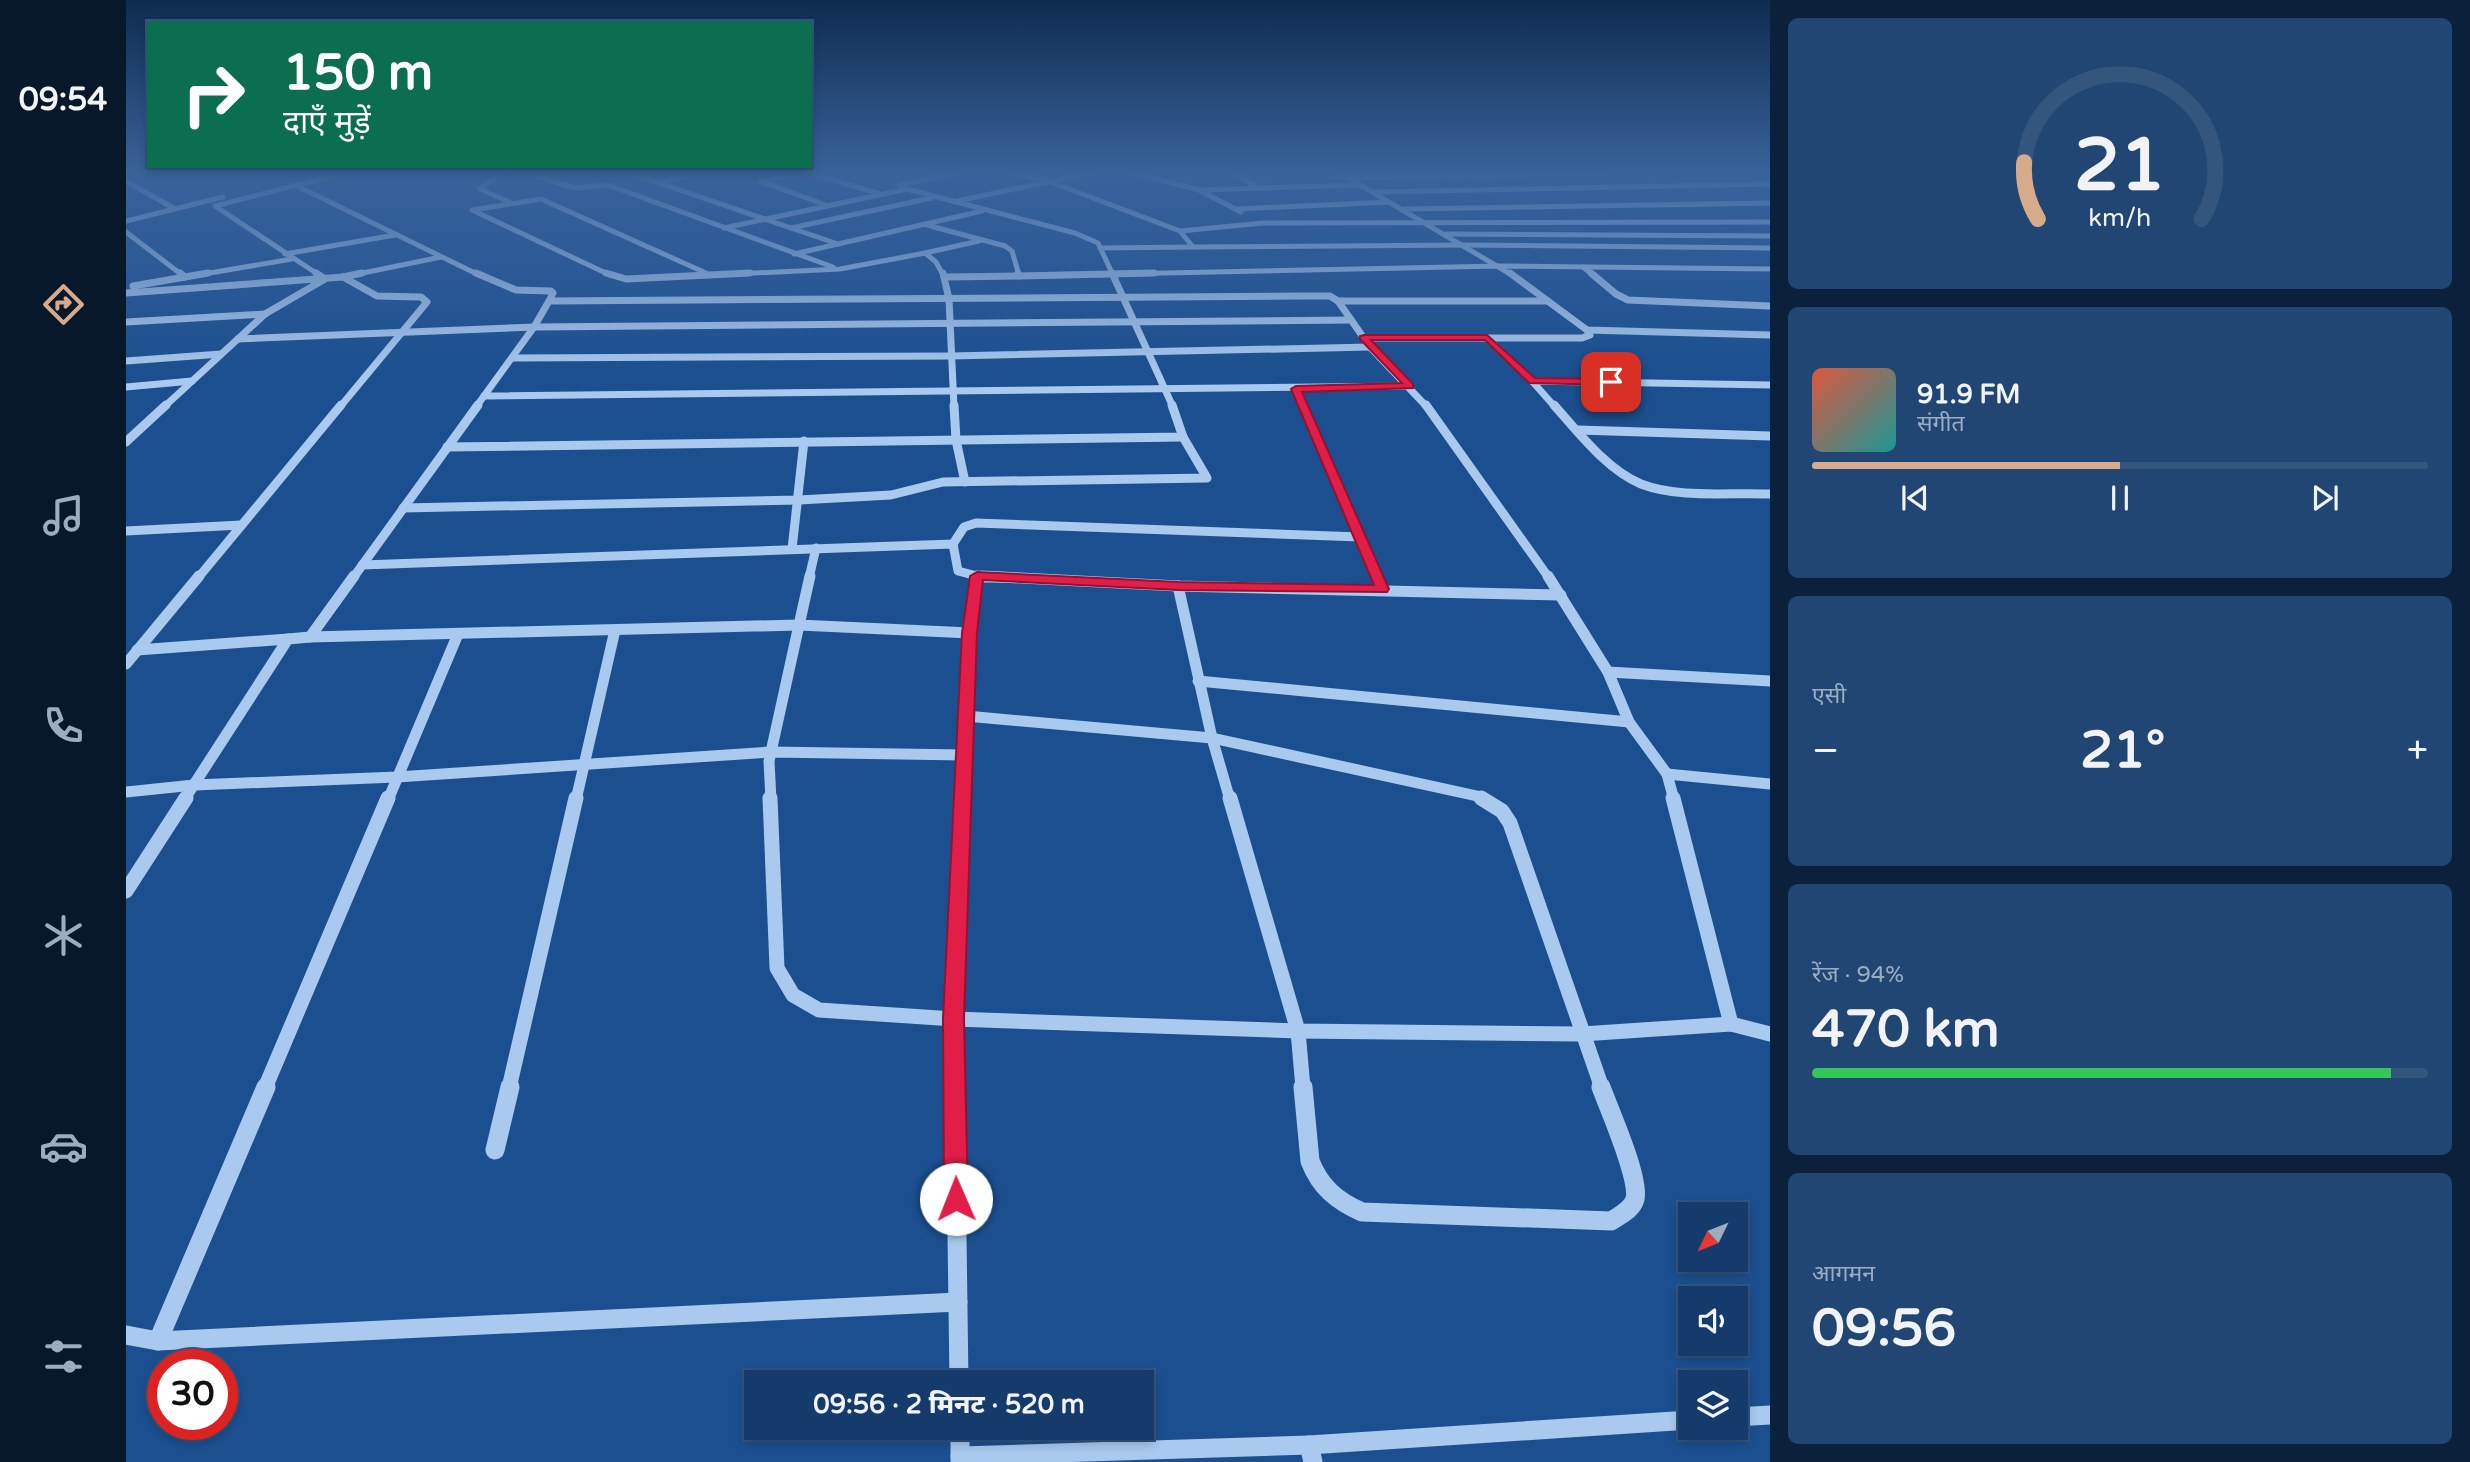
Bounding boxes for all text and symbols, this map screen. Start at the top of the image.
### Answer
text: 150 m [283,44,433,103]
icon: right [168,49,259,140]
text: 09:54 [19,81,107,119]
text: दाएँ मुड़ें [283,104,371,142]
text: 21 [2074,123,2166,211]
text: km/h [2089,203,2151,233]
icon: directions [39,280,88,329]
pin [1581,352,1641,412]
icon: arrive [1592,363,1630,401]
text: 91.9 FM [1917,379,2020,410]
text: संगीत [1917,410,1965,438]
icon: previous [1896,479,1934,517]
icon: pause [2101,479,2139,517]
icon: next [2306,479,2344,517]
icon: music [39,491,88,540]
text: एसी [1812,682,1846,710]
icon: phone [39,701,88,750]
text: 21° [2080,719,2165,782]
text: − [1812,728,1839,774]
text: + [2407,728,2428,774]
icon: climate [39,911,88,960]
text: रेंज · 94% [1812,961,1904,989]
text: 470 km [1812,998,2000,1061]
icon: car [39,1122,88,1171]
position arrow [919,1162,993,1236]
north arrow [1678,1202,1748,1272]
map controls [1678,1202,1748,1440]
text: आगमन [1812,1260,1875,1288]
button: sound [1678,1286,1748,1356]
text: 09:56 [1812,1297,1956,1360]
icon: filters [39,1332,88,1381]
speed limit sign: 30 [147,1349,238,1440]
button: layers [1678,1370,1748,1440]
text: 09:56 · 2 मिनट · 520 m [813,1389,1085,1420]

